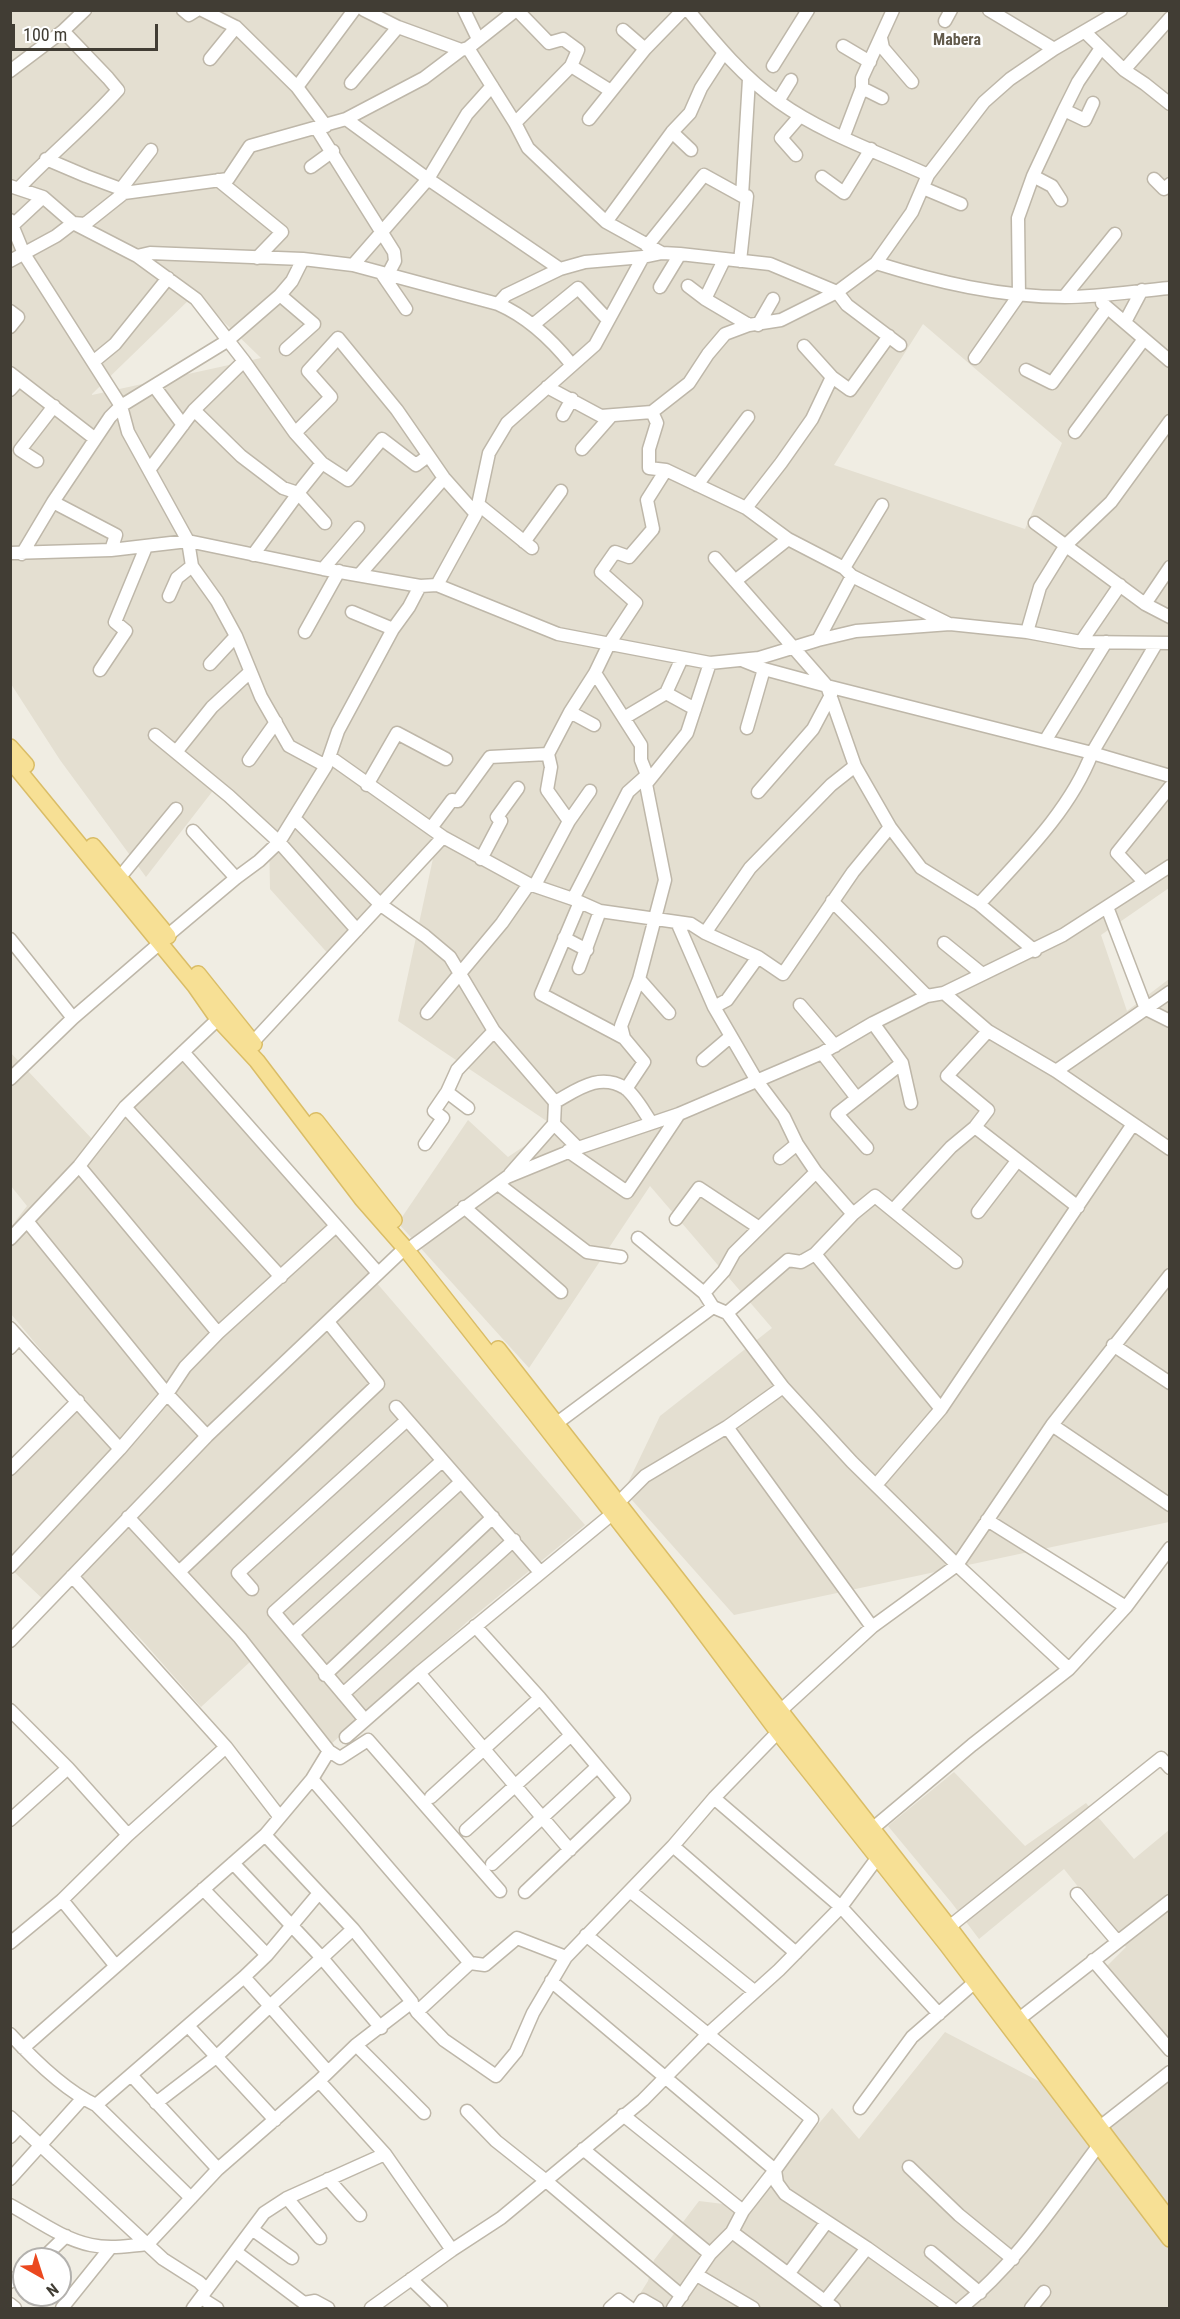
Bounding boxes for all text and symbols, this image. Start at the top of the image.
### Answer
scale bar [15,12,160,50]
text: 100 m [23,24,67,45]
district label: Mabera [933,31,981,51]
north arrow [12,2247,72,2307]
text: N [43,2279,62,2300]

